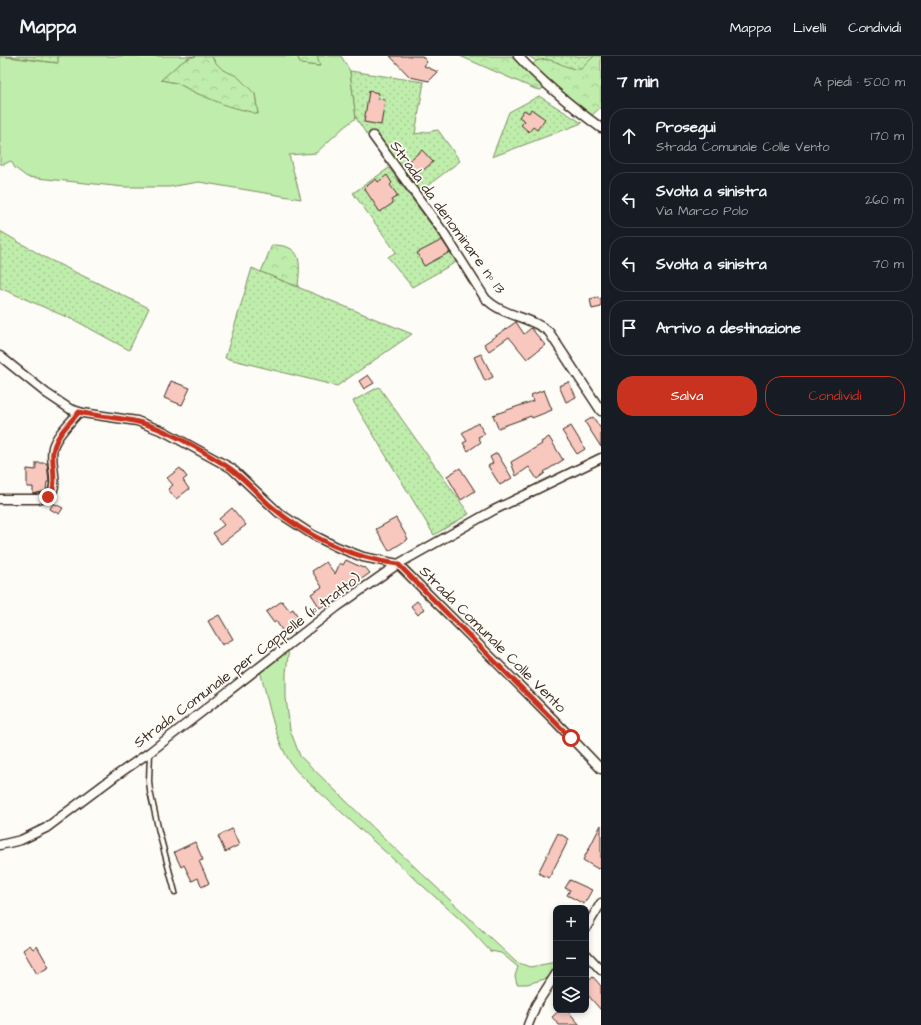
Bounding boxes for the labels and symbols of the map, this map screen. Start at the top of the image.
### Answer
street label: Strada da denominare nº 13 [385,136,511,298]
route end [39,488,57,506]
street label: Strada Comunale Colle Vento [414,561,571,718]
street label: Strada Comunale per Cappelle (1º tratto) [129,568,365,753]
route start [562,729,580,747]

